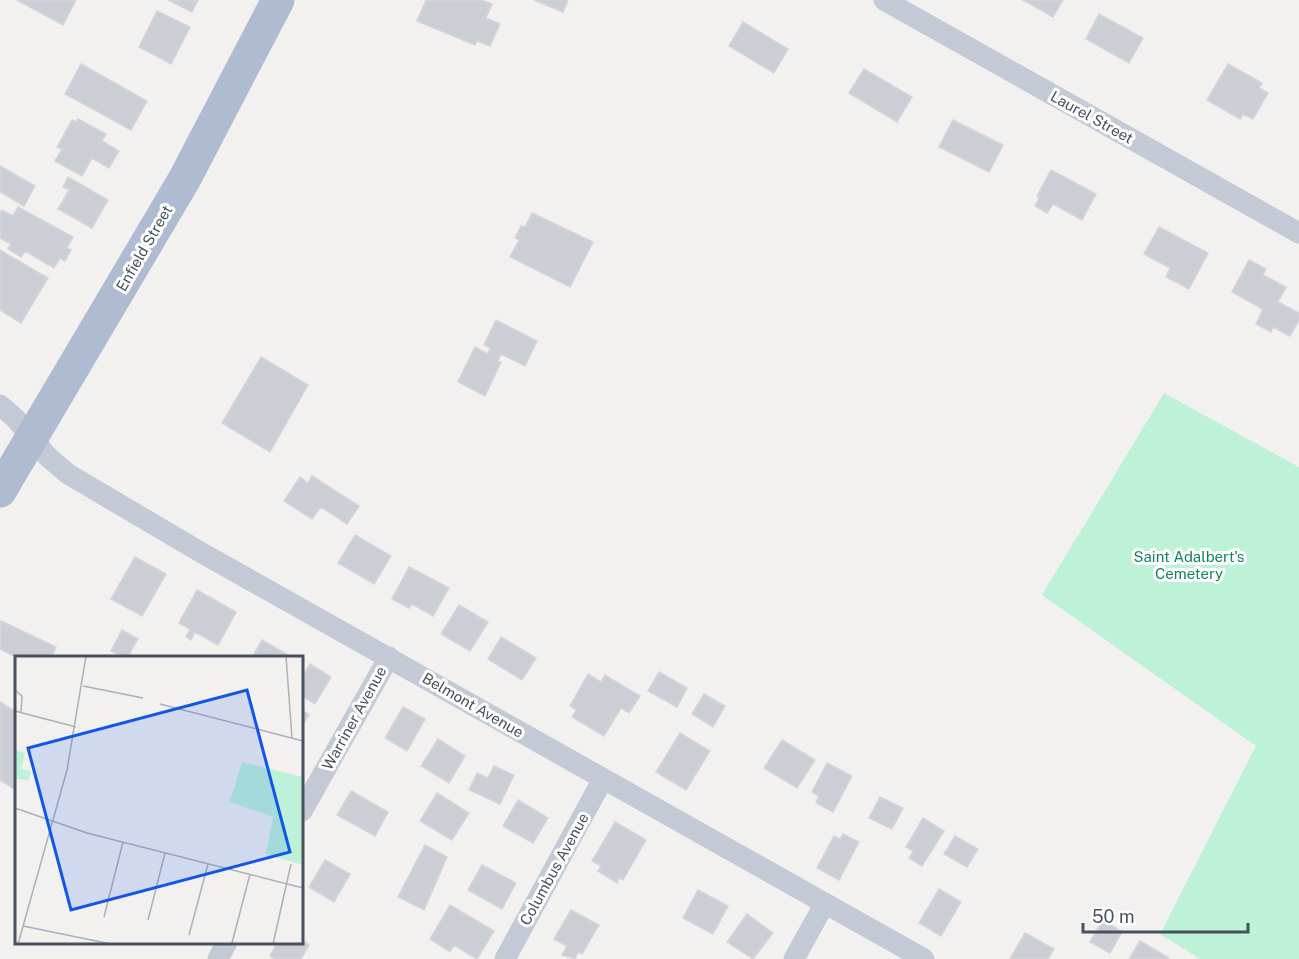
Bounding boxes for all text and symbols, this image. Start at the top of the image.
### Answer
street label: Laurel Street [1048,87,1136,147]
street label: Enfield Street [113,202,175,294]
park label: Saint Adalbert's Cemetery [1134,548,1244,582]
inset map [15,656,303,944]
street label: Warriner Avenue [319,663,389,773]
street label: Belmont Avenue [419,669,527,741]
street label: Columbus Avenue [516,810,592,928]
scale bar [1083,896,1248,934]
text: 50 m [1092,906,1135,927]

